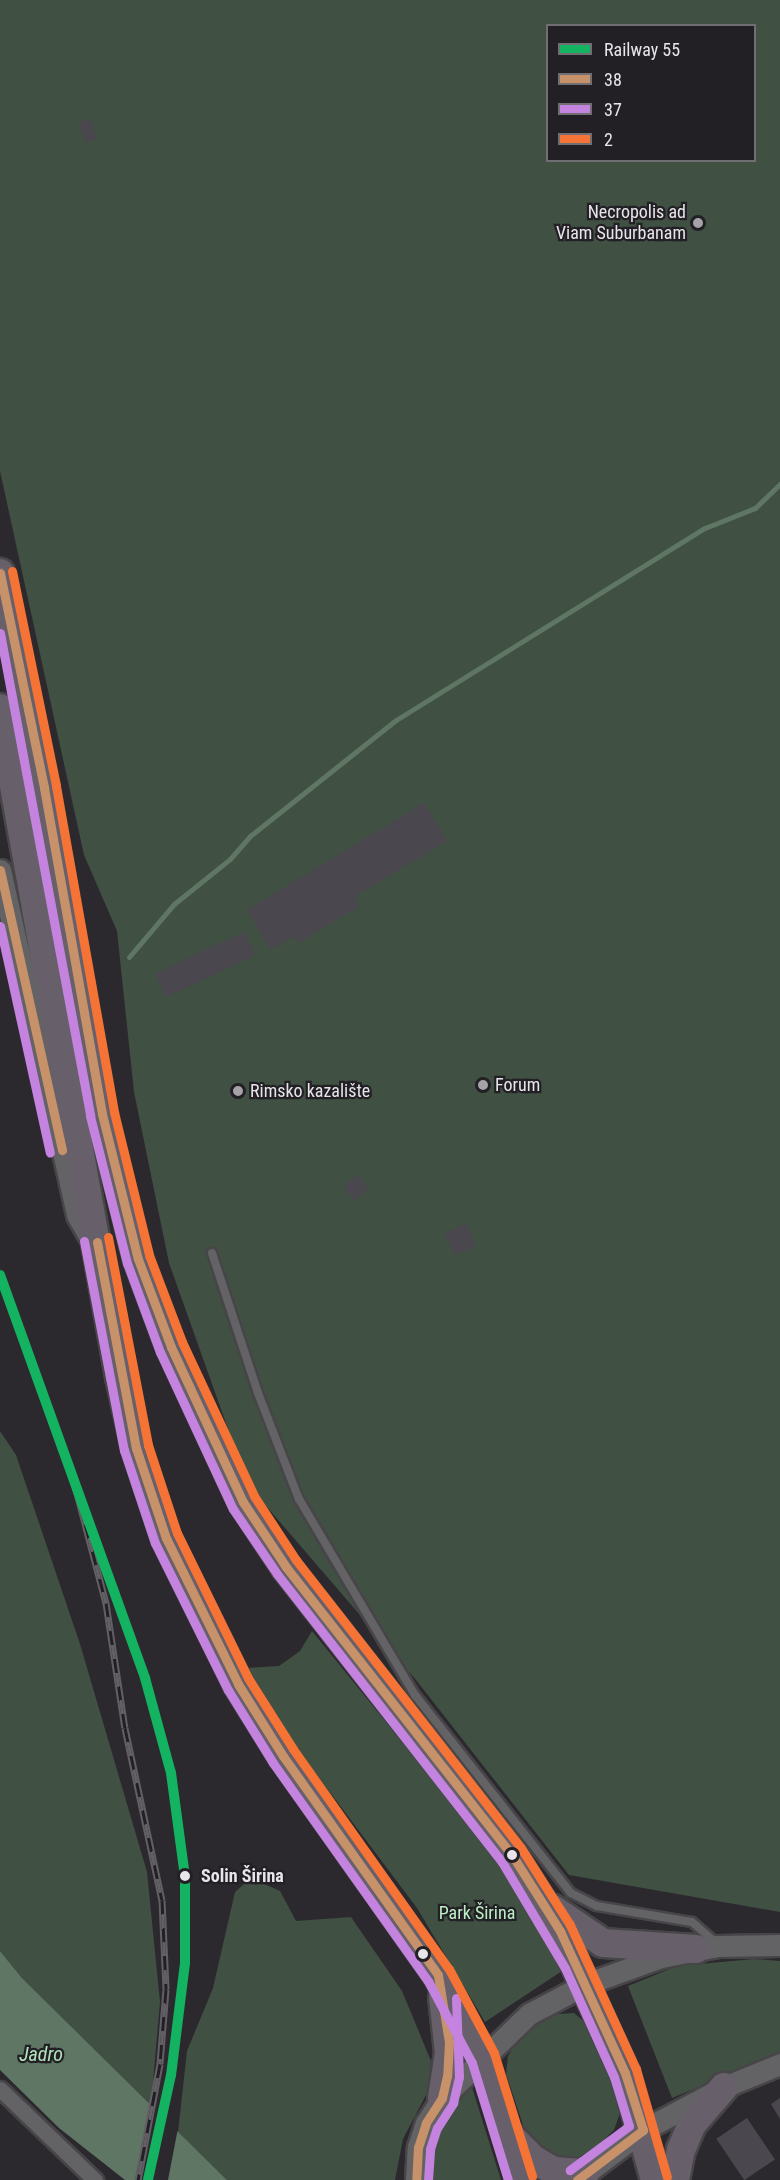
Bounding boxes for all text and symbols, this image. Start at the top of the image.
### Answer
legend [546,24,756,162]
text: Railway 55 [604,39,680,60]
text: 38 [604,69,622,90]
text: 37 [604,99,622,120]
text: 2 [604,129,613,150]
place label: Necropolis ad Viam Suburbanam [556,202,686,244]
marker: Necropolis ad Viam Suburbanam [691,216,705,230]
place label: Forum [495,1074,540,1096]
marker: Forum [476,1078,490,1092]
place label: Rimsko kazalište [250,1080,370,1102]
marker: Rimsko kazalište [231,1084,245,1098]
unlabelled marker [506,1849,518,1861]
marker: Solin Širina [174,1865,196,1887]
place label: Solin Širina [201,1865,284,1887]
park label: Park Širina [439,1902,515,1924]
unlabelled marker [417,1948,429,1960]
water label: Jadro [19,2042,63,2066]

